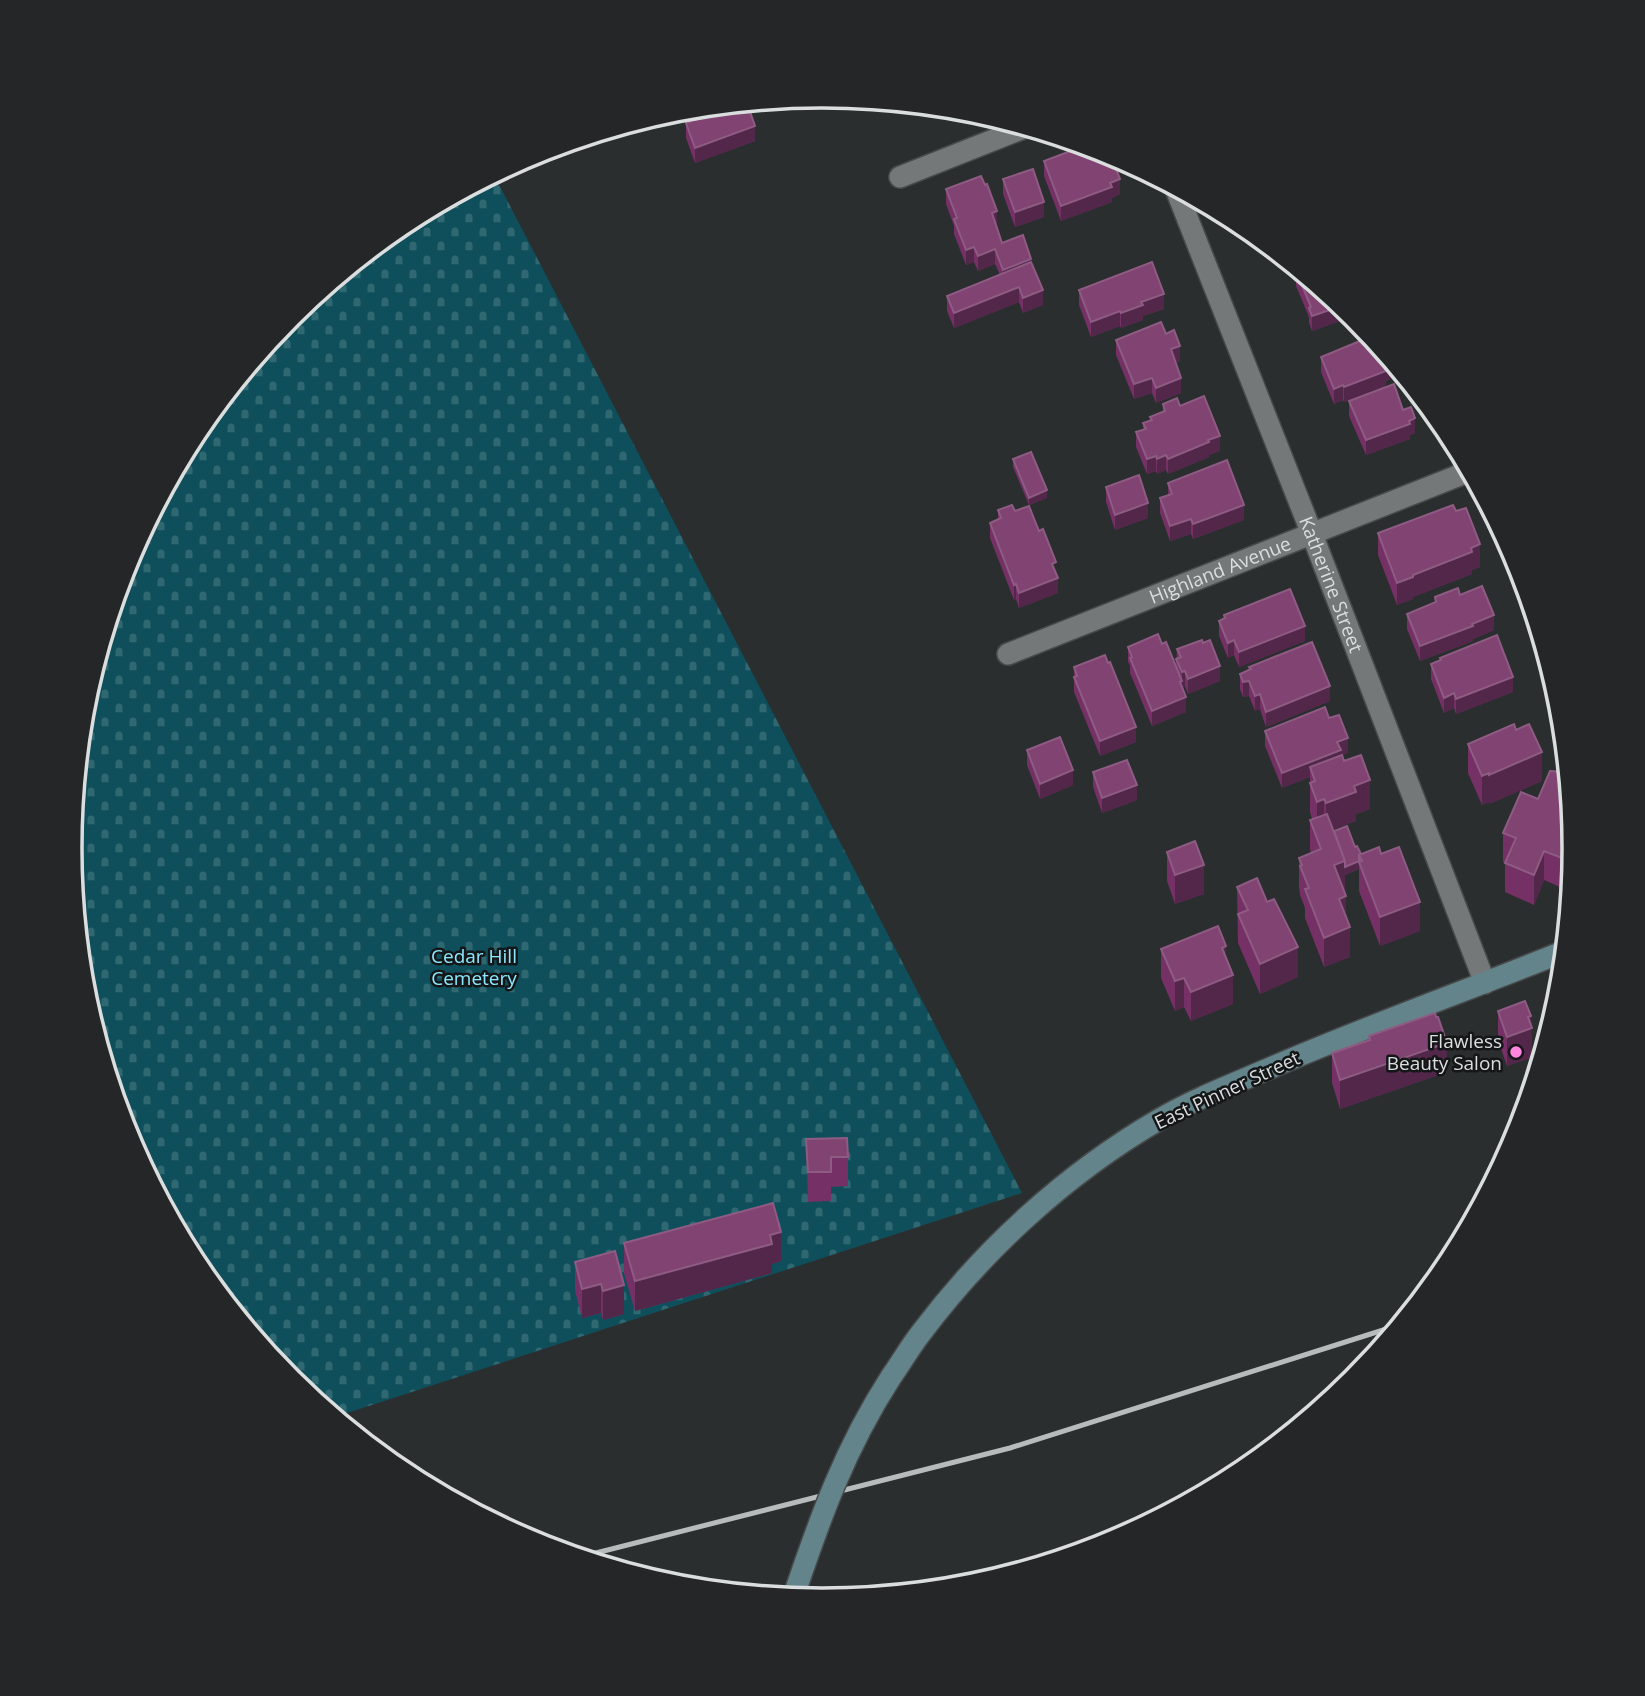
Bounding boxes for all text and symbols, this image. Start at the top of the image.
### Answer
street label: Katherine Street [1293,512,1370,657]
street label: Highland Avenue [1145,530,1295,610]
park label: Cedar Hill Cemetery [431,943,517,991]
place label: Flawless Beauty Salon [1387,1028,1502,1076]
marker: Flawless Beauty Salon [1508,1044,1524,1060]
street label: East Pinner Street [1150,1045,1304,1135]

